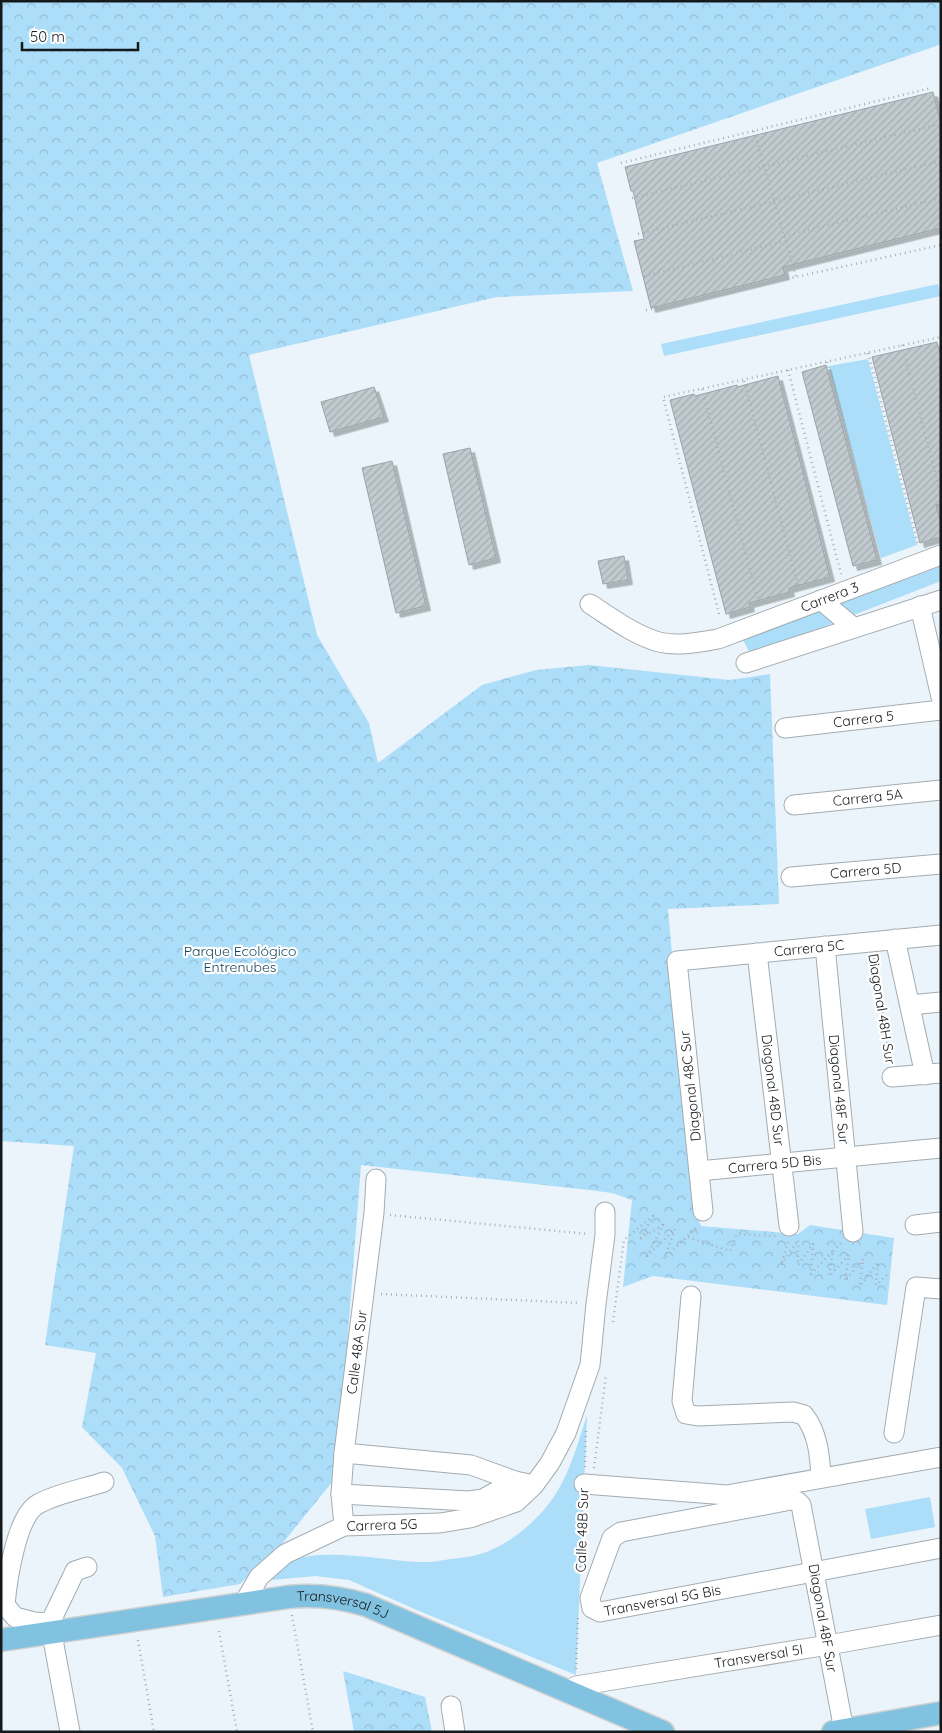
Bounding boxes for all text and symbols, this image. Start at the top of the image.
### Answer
scale bar [22,20,139,52]
text: 50 m [30,27,65,46]
street label: Carrera 3 [798,578,861,616]
street label: Carrera 5 [832,706,895,731]
street label: Carrera 5A [832,785,903,810]
street label: Carrera 5D [829,858,902,883]
street label: Carrera 5C [773,936,845,960]
park label: Parque Ecológico Entrenubes [184,942,296,976]
street label: Diagonal 48H Sur [864,952,900,1066]
street label: Diagonal 48C Sur [675,1029,705,1142]
street label: Diagonal 48D Sur [758,1033,789,1147]
street label: Diagonal 48F Sur [825,1034,853,1146]
street label: Carrera 5D Bis [727,1150,822,1177]
street label: Calle 48A Sur [342,1308,371,1395]
street label: Calle 48B Sur [572,1487,592,1573]
street label: Carrera 5G [346,1515,418,1535]
street label: Diagonal 48F Sur [805,1562,842,1674]
street label: Transversal 5G Bis [602,1581,722,1620]
street label: Transversal 5J [296,1587,392,1623]
street label: Transversal 5I [713,1640,804,1672]

